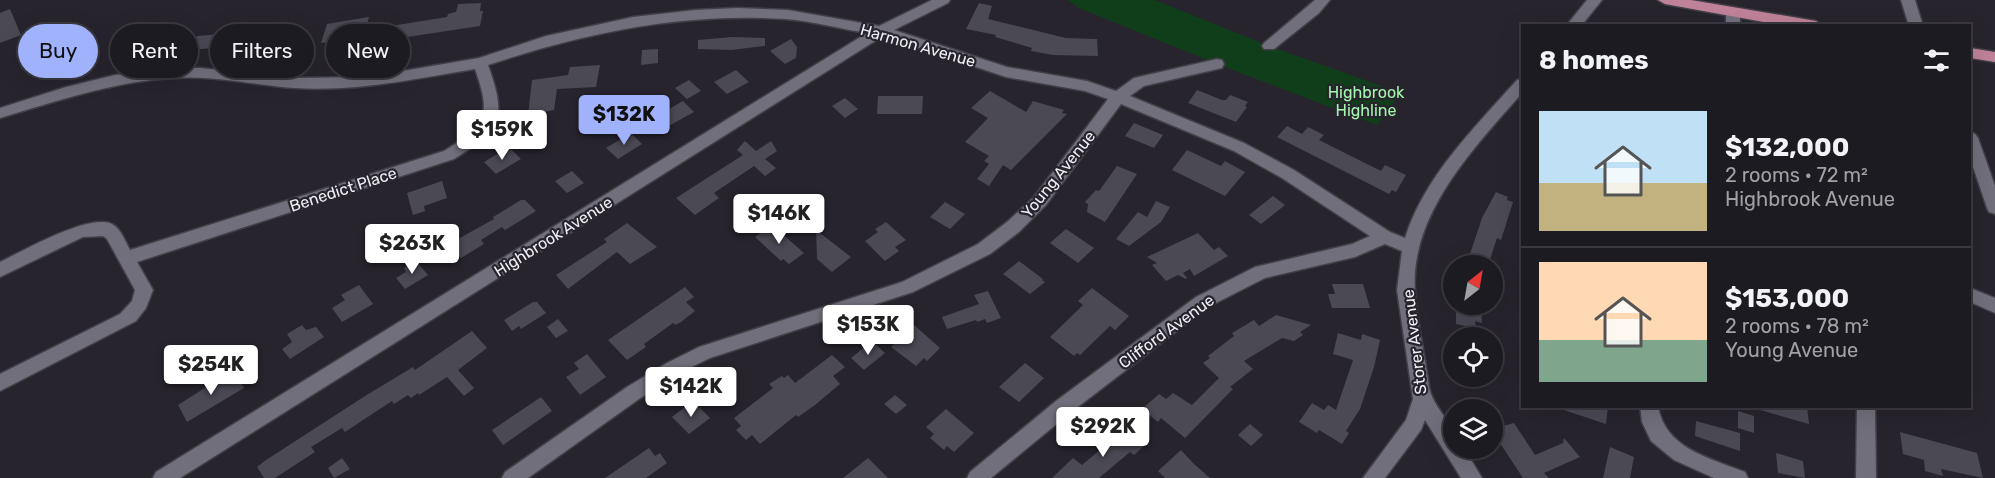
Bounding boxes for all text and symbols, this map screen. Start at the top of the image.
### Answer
street label: Harmon Avenue [858,20,978,71]
chip: Buy [18,24,98,78]
chip: Rent [110,24,198,78]
chip: Filters [210,24,314,78]
chip: New [326,24,410,78]
icon: filters [1920,44,1953,77]
text: 8 homes [1539,45,1649,76]
park label: Highbrook Highline [1328,83,1405,120]
pin: $132K [582,95,666,146]
text: $132K [593,102,655,126]
pin: $159K [460,110,544,161]
text: $159K [471,117,533,141]
street label: Young Avenue [1017,127,1099,222]
text: $132,000 [1725,132,1849,163]
icon: home [1587,135,1659,207]
street label: Benedict Place [287,163,399,216]
text: 2 rooms · 72 m² [1725,163,1868,187]
text: Highbrook Avenue [1725,187,1895,211]
street label: Highbrook Avenue [491,192,616,281]
pin: $146K [737,194,821,245]
text: $146K [747,201,811,225]
pin: $263K [370,224,454,275]
text: $263K [379,231,445,255]
north arrow [1443,255,1503,315]
map controls [1443,255,1503,459]
text: $153,000 [1725,283,1849,314]
icon: home [1587,286,1659,358]
street label: Storer Avenue [1399,288,1430,395]
street label: Clifford Avenue [1115,290,1218,372]
pin: $153K [826,305,910,356]
text: $153K [837,312,899,336]
text: 2 rooms · 78 m² [1725,314,1869,338]
button: locate [1443,327,1503,387]
text: Young Avenue [1725,338,1858,362]
pin: $254K [169,345,253,396]
text: $254K [178,352,244,376]
pin: $142K [649,367,733,418]
text: $142K [659,374,723,398]
button: layers [1443,399,1503,459]
pin: $292K [1061,407,1145,458]
text: $292K [1070,414,1136,438]

